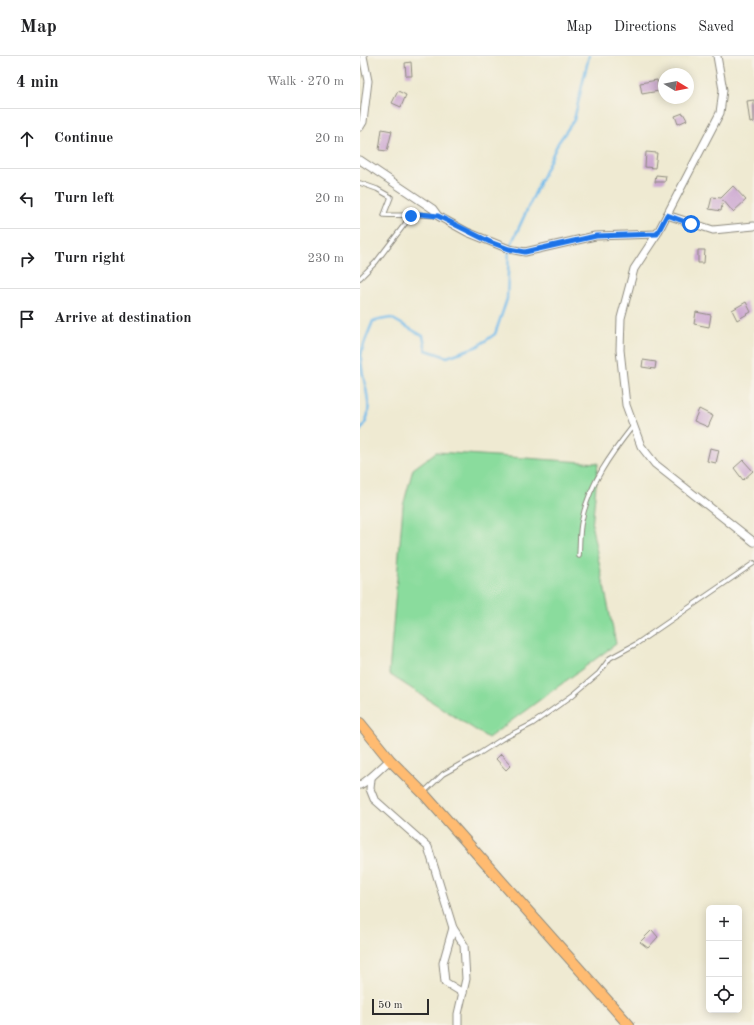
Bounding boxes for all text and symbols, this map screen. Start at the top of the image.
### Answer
text: Map [20,18,57,37]
text: Map [566,20,592,34]
text: Directions [614,20,676,34]
text: Saved [698,20,734,34]
north arrow [658,68,694,104]
text: 4 min [16,74,59,91]
text: Walk · 270 m [267,75,344,88]
icon: ahead [16,128,38,150]
text: Continue [54,131,113,146]
text: 20 m [315,132,344,145]
icon: left [16,188,38,210]
text: Turn left [54,191,114,206]
text: 20 m [315,192,344,205]
route end [402,207,420,225]
route start [682,215,700,233]
icon: right [16,248,38,270]
text: Turn right [54,251,125,266]
text: 230 m [307,252,344,265]
icon: arrive [16,308,38,330]
text: Arrive at destination [54,311,192,326]
map controls [706,905,742,1013]
button: + [706,905,742,941]
button: − [706,941,742,977]
button: locate [706,977,742,1013]
scale bar [372,997,429,1016]
text: 50 m [378,1000,403,1011]

